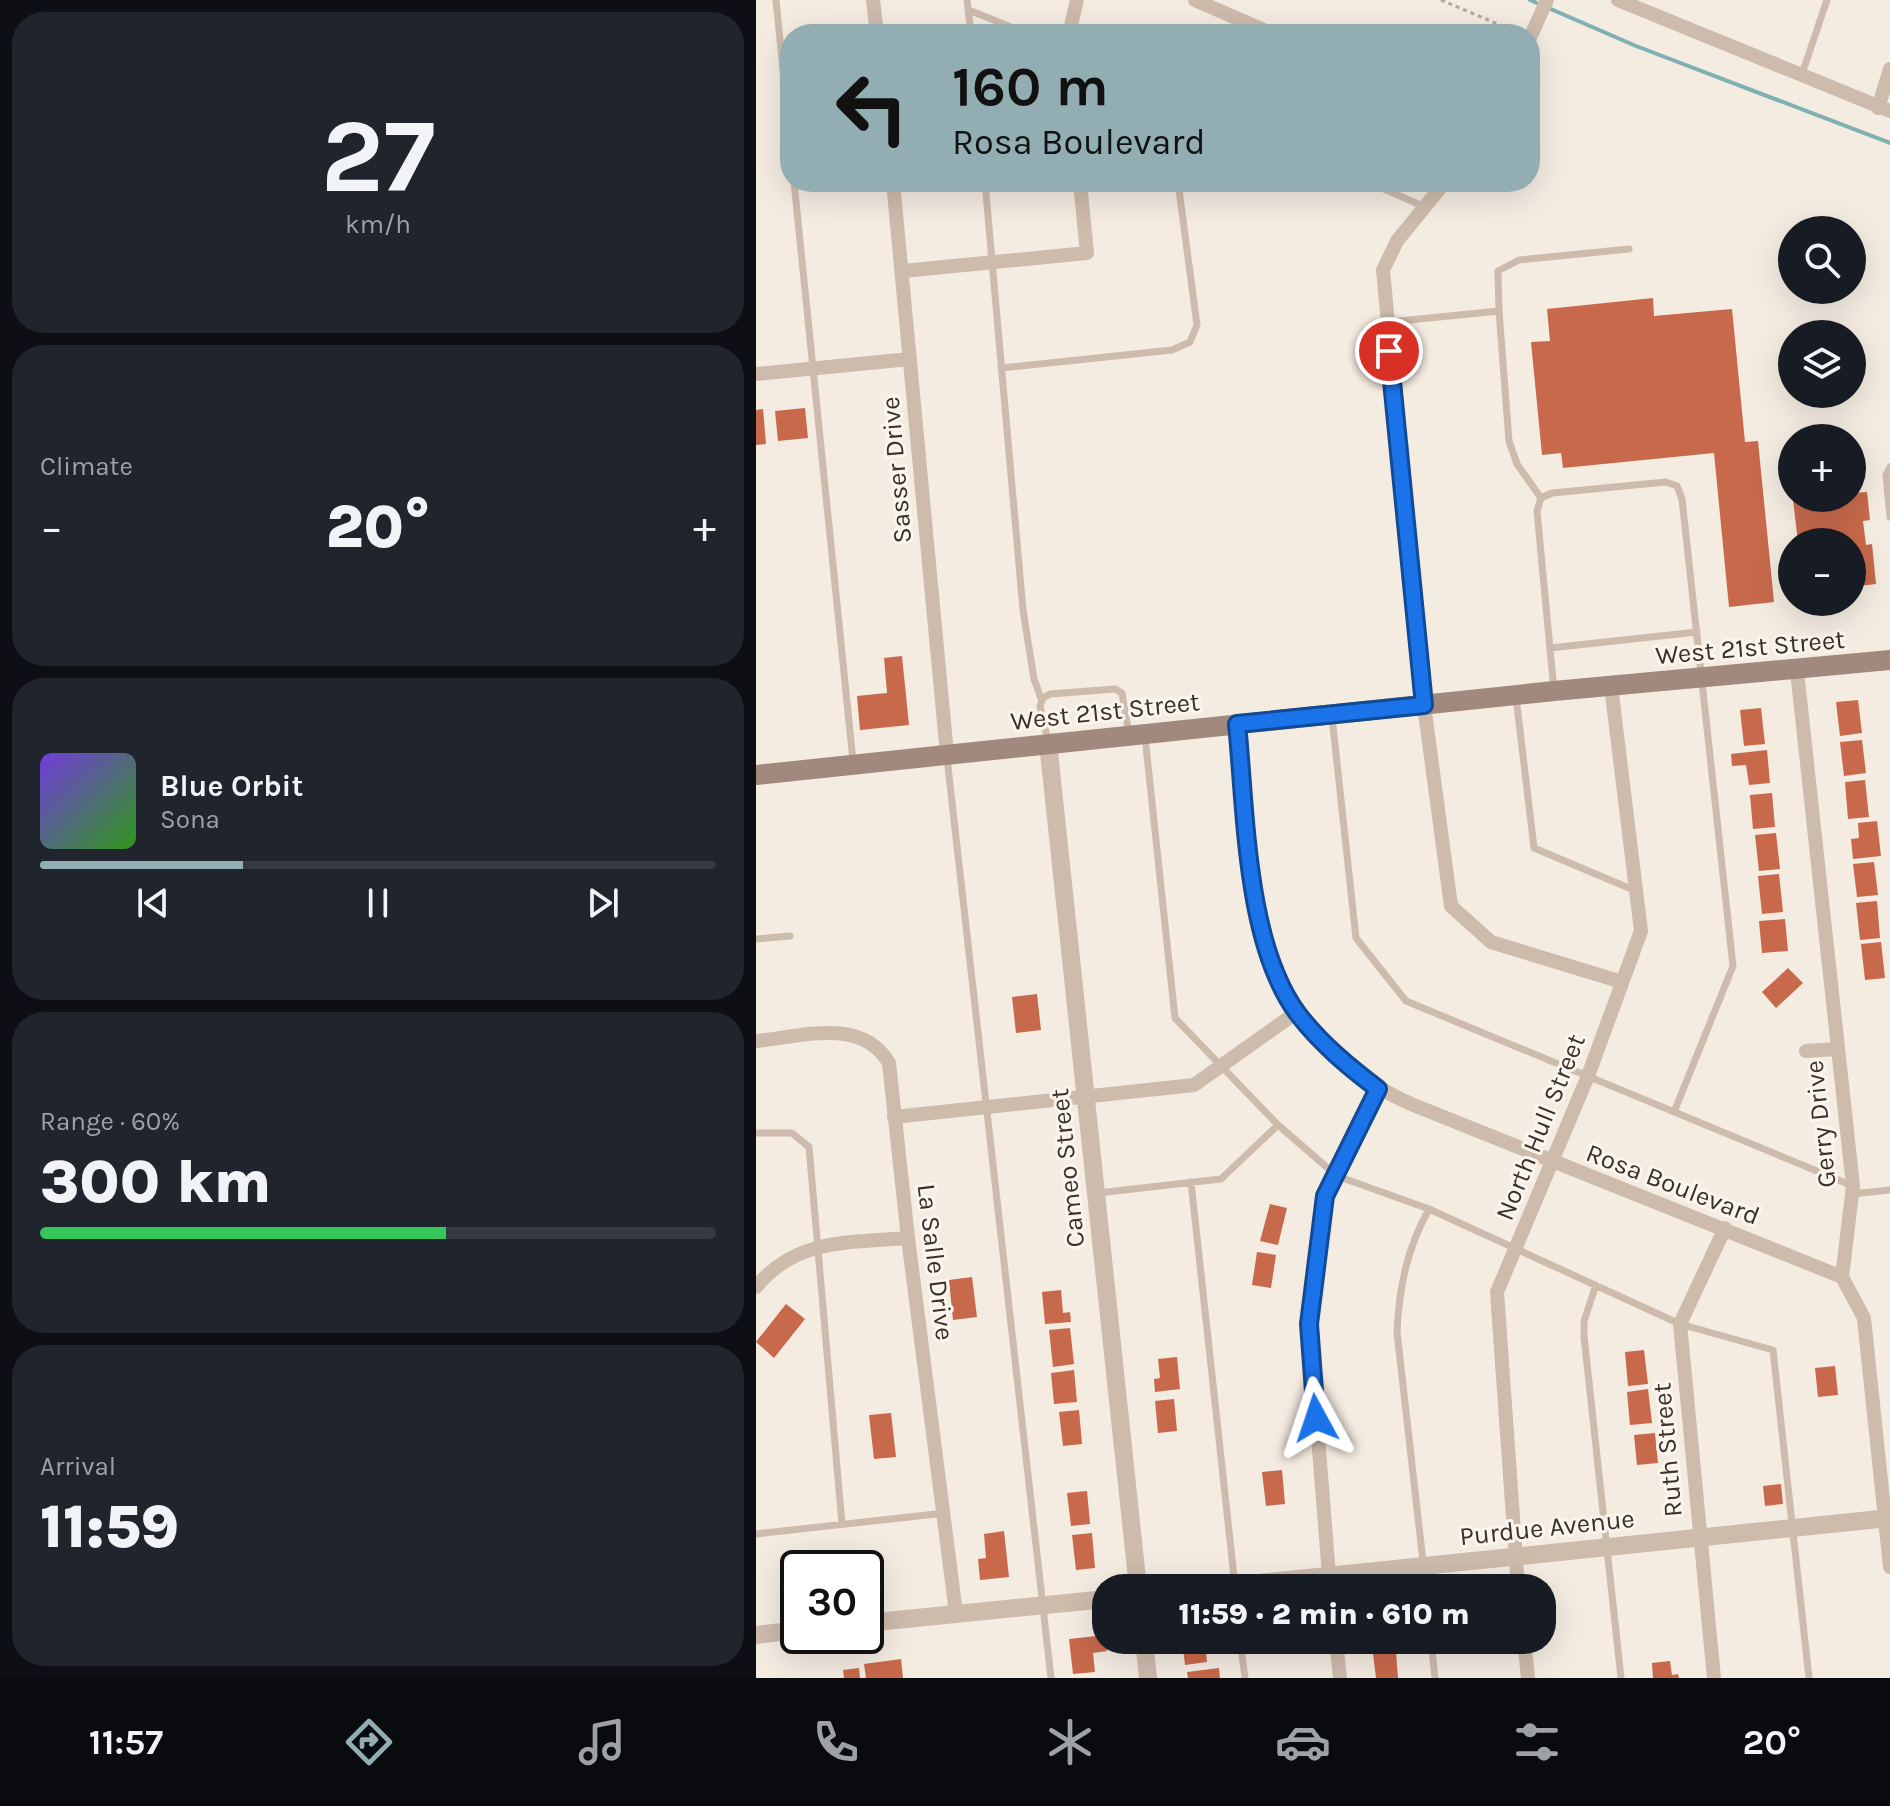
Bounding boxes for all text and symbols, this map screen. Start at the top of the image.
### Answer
text: 160 m [952,54,1109,119]
icon: left [820,56,924,160]
text: 27 [321,96,435,217]
text: Rosa Boulevard [952,121,1206,163]
text: km/h [345,209,411,240]
map controls [1778,216,1866,616]
button: search [1778,216,1866,304]
pin [1355,317,1423,385]
button: layers [1778,320,1866,408]
icon: arrive [1367,329,1411,373]
street label: Sasser Drive [875,395,918,545]
button: + [1778,424,1866,512]
text: Climate [40,451,133,482]
text: 20° [326,492,430,562]
text: − [40,502,63,553]
text: + [693,502,716,553]
button: − [1778,528,1866,616]
street label: West 21st Street [1654,624,1846,671]
street label: West 21st Street [1009,686,1201,737]
text: Blue Orbit [160,768,303,804]
text: Sona [160,804,220,835]
icon: previous [131,881,175,925]
icon: pause [356,881,400,925]
icon: next [581,881,625,925]
street label: North Hull Street [1489,1029,1592,1225]
street label: Gerry Drive [1798,1059,1843,1189]
street label: Cameo Street [1044,1087,1091,1249]
text: Range · 60% [40,1106,180,1137]
street label: Rosa Boulevard [1582,1137,1764,1232]
text: 300 km [40,1147,271,1217]
street label: La Salle Drive [911,1182,960,1342]
position arrow [1274,1376,1358,1460]
street label: Ruth Street [1646,1381,1689,1518]
text: Arrival [40,1451,116,1482]
text: 11:59 [40,1492,179,1562]
street label: Purdue Avenue [1458,1503,1636,1552]
speed limit sign: 30 [780,1550,884,1654]
text: 11:59 · 2 min · 610 m [1178,1596,1470,1632]
icon: directions [341,1714,397,1770]
icon: music [574,1714,630,1770]
icon: phone [808,1714,864,1770]
icon: climate [1042,1714,1098,1770]
icon: car [1275,1714,1331,1770]
icon: filters [1509,1714,1565,1770]
text: 11:57 [89,1721,163,1763]
text: 20° [1743,1721,1801,1763]

